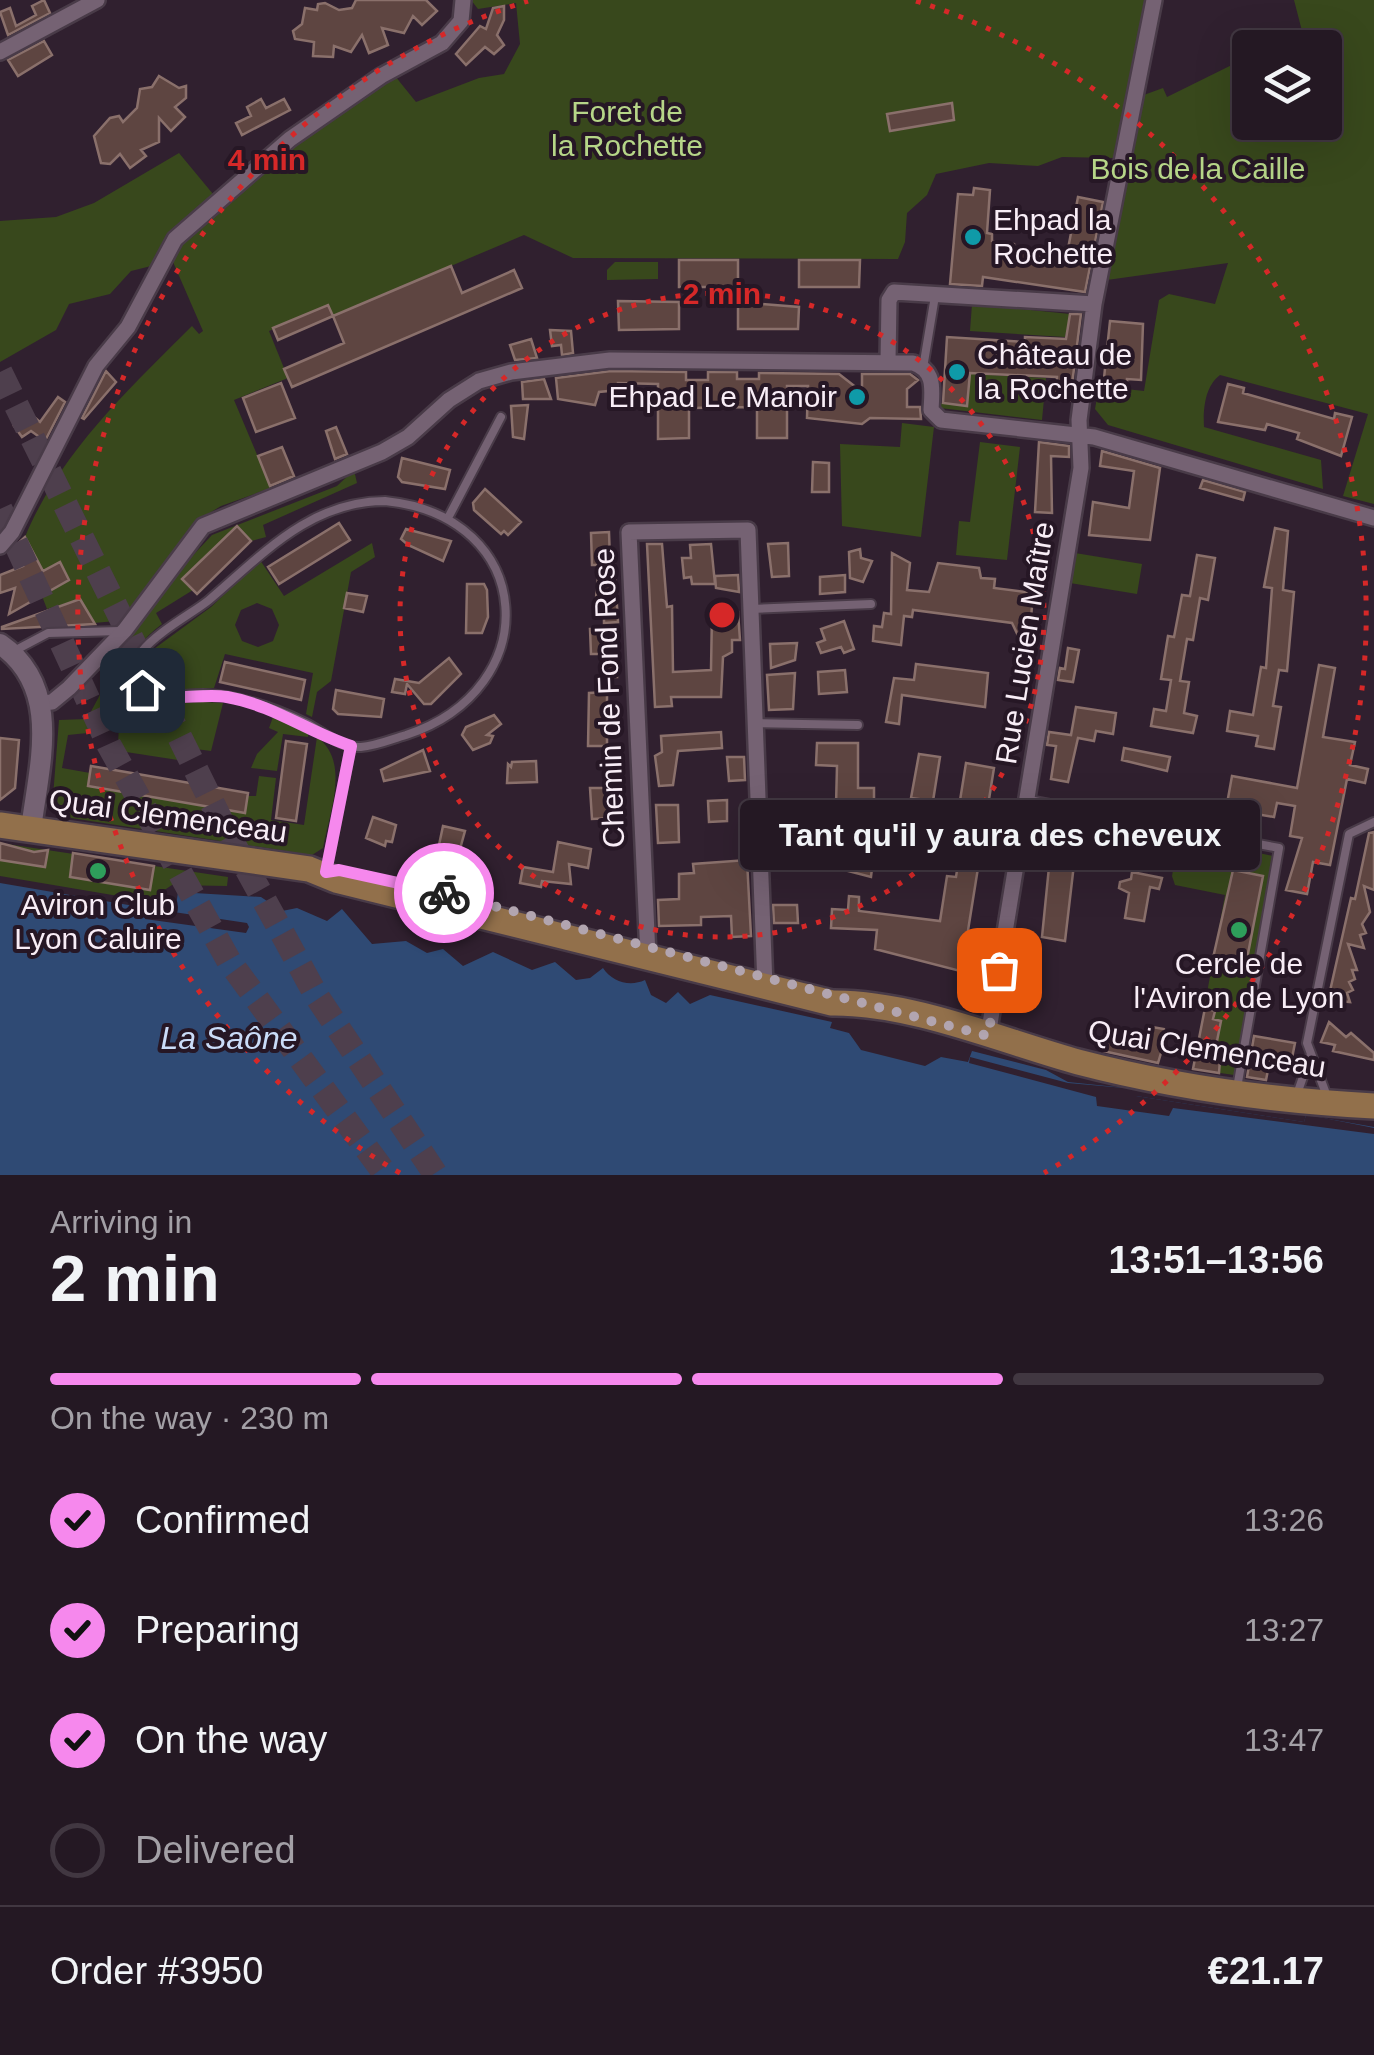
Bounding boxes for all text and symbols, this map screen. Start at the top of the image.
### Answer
map controls [1232,30,1342,140]
button: layers [1232,30,1342,140]
park label: Foret de la Rochette [551,95,703,162]
text: 4 min [228,143,306,176]
park label: Bois de la Caille [1090,152,1306,185]
place label: Ehpad la Rochette [993,203,1113,270]
marker: Ehpad la Rochette [962,226,984,248]
text: 2 min [683,277,761,310]
place label: Château de la Rochette [977,338,1132,405]
marker: Château de la Rochette [946,361,968,383]
place label: Ehpad Le Manoir [609,380,837,413]
marker: Ehpad Le Manoir [846,386,868,408]
street label: Rue Lucien Maître [989,519,1060,767]
street label: Chemin de Fond Rose [587,547,630,849]
centre of rings [704,597,740,633]
pin [100,648,185,733]
icon: home [115,663,170,718]
street label: Quai Clemenceau [47,782,289,849]
callout: Tant qu'il y aura des cheveux [739,800,1259,870]
text: Tant qu'il y aura des cheveux [779,817,1221,853]
courier [394,843,494,943]
marker: Aviron Club Lyon Caluire [87,860,109,882]
icon: bike [417,866,472,921]
place label: Aviron Club Lyon Caluire [14,888,182,955]
marker: Cercle de l'Aviron de Lyon [1228,919,1250,941]
pin [957,928,1042,1013]
icon: bag [972,943,1027,998]
place label: Cercle de l'Aviron de Lyon [1134,947,1344,1014]
street label: Quai Clemenceau [1086,1013,1328,1084]
water label: La Saône [160,1020,298,1056]
text: Arriving in [50,1204,192,1240]
text: 13:51–13:56 [1108,1239,1324,1281]
text: 2 min [50,1242,220,1315]
text: On the way · 230 m [50,1400,329,1436]
icon: check [50,1493,105,1548]
text: Confirmed [135,1499,310,1541]
text: 13:26 [1244,1502,1324,1538]
icon: check [50,1603,105,1658]
text: Preparing [135,1609,300,1651]
text: 13:27 [1244,1612,1324,1648]
icon: check [50,1713,105,1768]
text: On the way [135,1719,327,1761]
text: 13:47 [1244,1722,1324,1758]
text: Delivered [135,1829,296,1871]
text: Order #3950 [50,1950,263,1992]
text: €21.17 [1208,1950,1324,1992]

